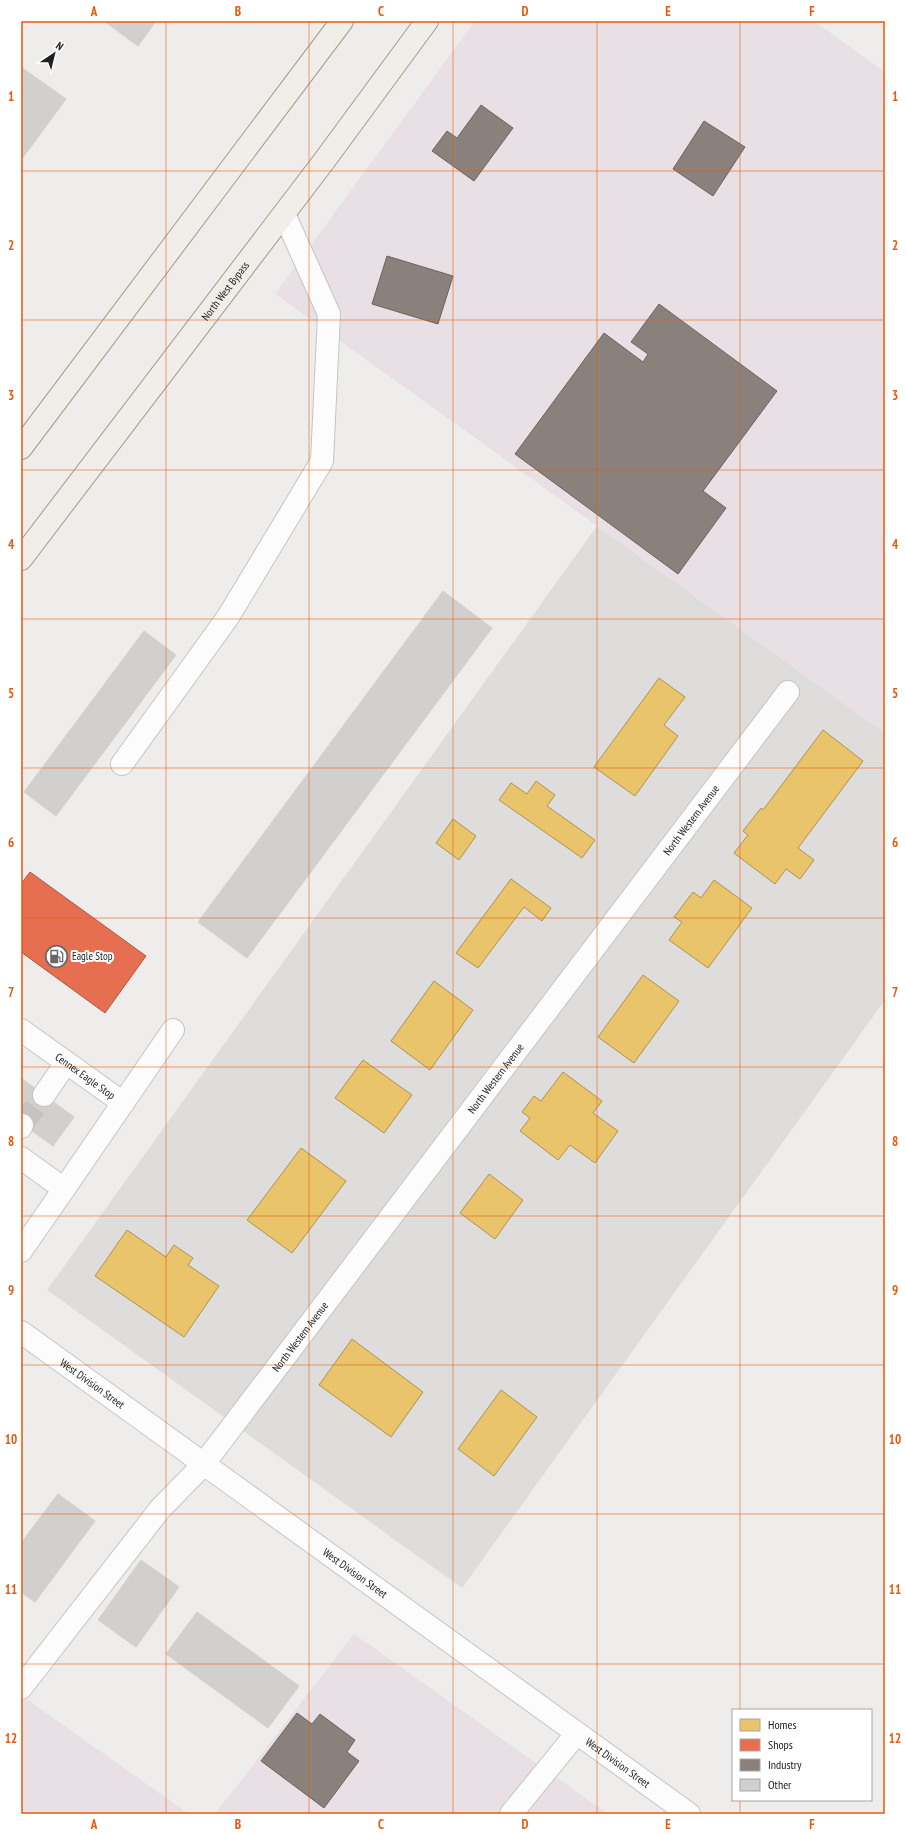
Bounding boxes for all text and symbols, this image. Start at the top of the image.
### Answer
text: A [90,3,98,20]
text: B [235,3,241,20]
text: C [378,3,384,20]
text: D [522,3,529,20]
text: E [665,3,671,20]
text: F [809,3,815,20]
north arrow [34,34,74,74]
text: N [53,38,66,53]
text: 1 [8,88,14,105]
text: 1 [892,88,898,105]
text: 2 [8,237,14,254]
text: 2 [892,237,898,254]
street label: North West Bypass [198,258,252,323]
text: 3 [8,387,14,404]
text: 3 [892,387,898,404]
text: 4 [8,536,15,553]
text: 4 [892,536,899,553]
text: 5 [8,685,14,702]
text: 5 [892,685,898,702]
street label: North Western Avenue [660,782,722,858]
text: 6 [8,834,14,851]
text: 6 [892,834,898,851]
fuel station icon: Eagle Stop [43,943,69,969]
place label: Eagle Stop [72,949,113,963]
text: 7 [8,984,14,1001]
text: 7 [892,984,898,1001]
street label: North Western Avenue [464,1040,527,1116]
street label: Cennex Eagle Stop [52,1050,118,1102]
text: 8 [8,1133,14,1150]
text: 8 [892,1133,898,1150]
text: 9 [8,1282,14,1299]
text: 9 [892,1282,898,1299]
street label: North Western Avenue [269,1298,331,1375]
street label: West Division Street [57,1355,127,1412]
text: 10 [5,1431,17,1448]
text: 10 [889,1431,901,1448]
street label: West Division Street [320,1545,390,1601]
text: 11 [5,1581,17,1598]
text: 11 [889,1581,901,1598]
legend [732,1709,872,1801]
text: Homes [768,1717,796,1732]
text: 12 [5,1730,17,1747]
text: 12 [889,1730,901,1747]
street label: West Division Street [583,1735,653,1791]
text: Shops [768,1737,793,1752]
text: Industry [768,1757,802,1772]
text: Other [768,1777,792,1792]
text: A [90,1816,98,1833]
text: B [235,1816,241,1833]
text: C [378,1816,384,1833]
text: D [522,1816,529,1833]
text: E [665,1816,671,1833]
text: F [809,1816,815,1833]

